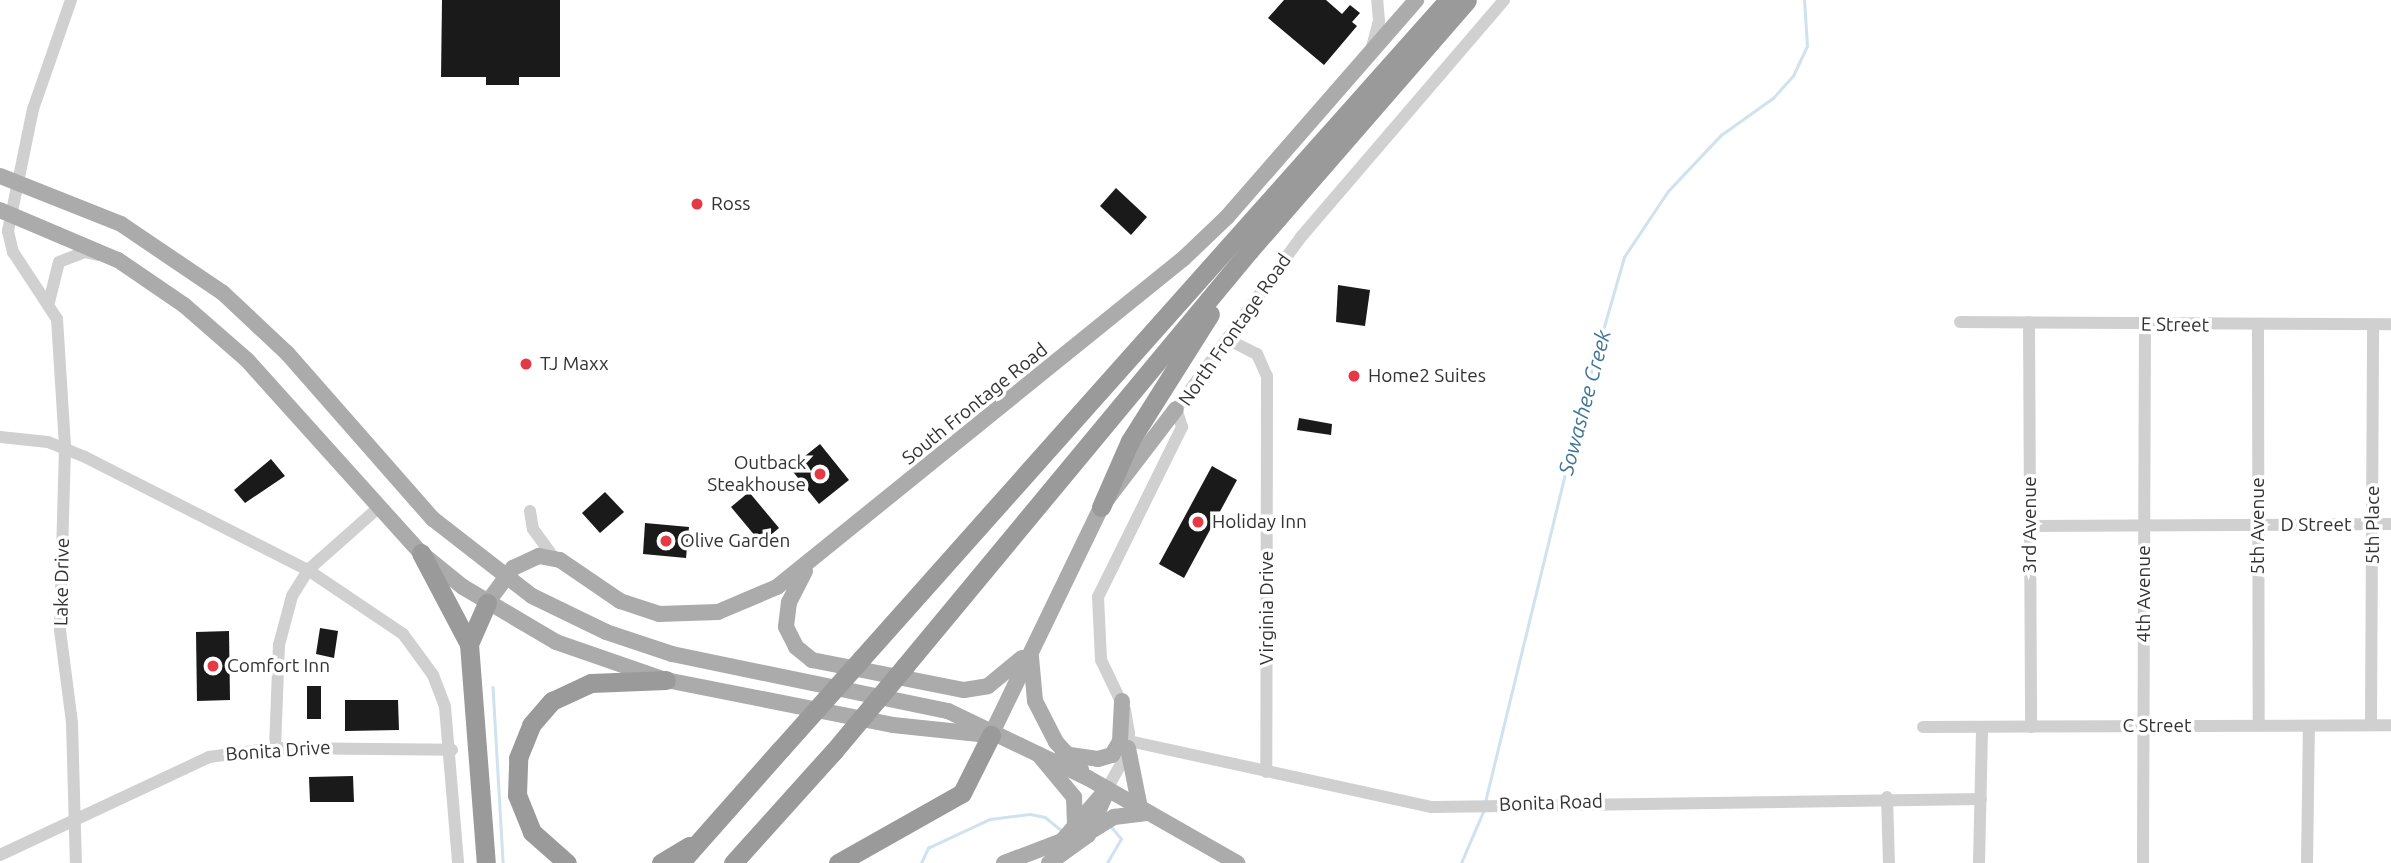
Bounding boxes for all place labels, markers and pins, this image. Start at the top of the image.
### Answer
place label: Ross [711,193,750,215]
marker: Ross [689,196,705,212]
place label: TJ Maxx [540,353,609,375]
marker: TJ Maxx [518,356,534,372]
place label: Home2 Suites [1368,365,1486,387]
marker: Home2 Suites [1346,368,1362,384]
place label: Outback Steakhouse [707,452,806,496]
marker: Outback Steakhouse [812,466,828,482]
place label: Holiday Inn [1212,511,1307,533]
marker: Holiday Inn [1190,514,1206,530]
place label: Olive Garden [680,530,790,552]
marker: Olive Garden [658,533,674,549]
place label: Comfort Inn [227,655,330,677]
marker: Comfort Inn [205,658,221,674]

